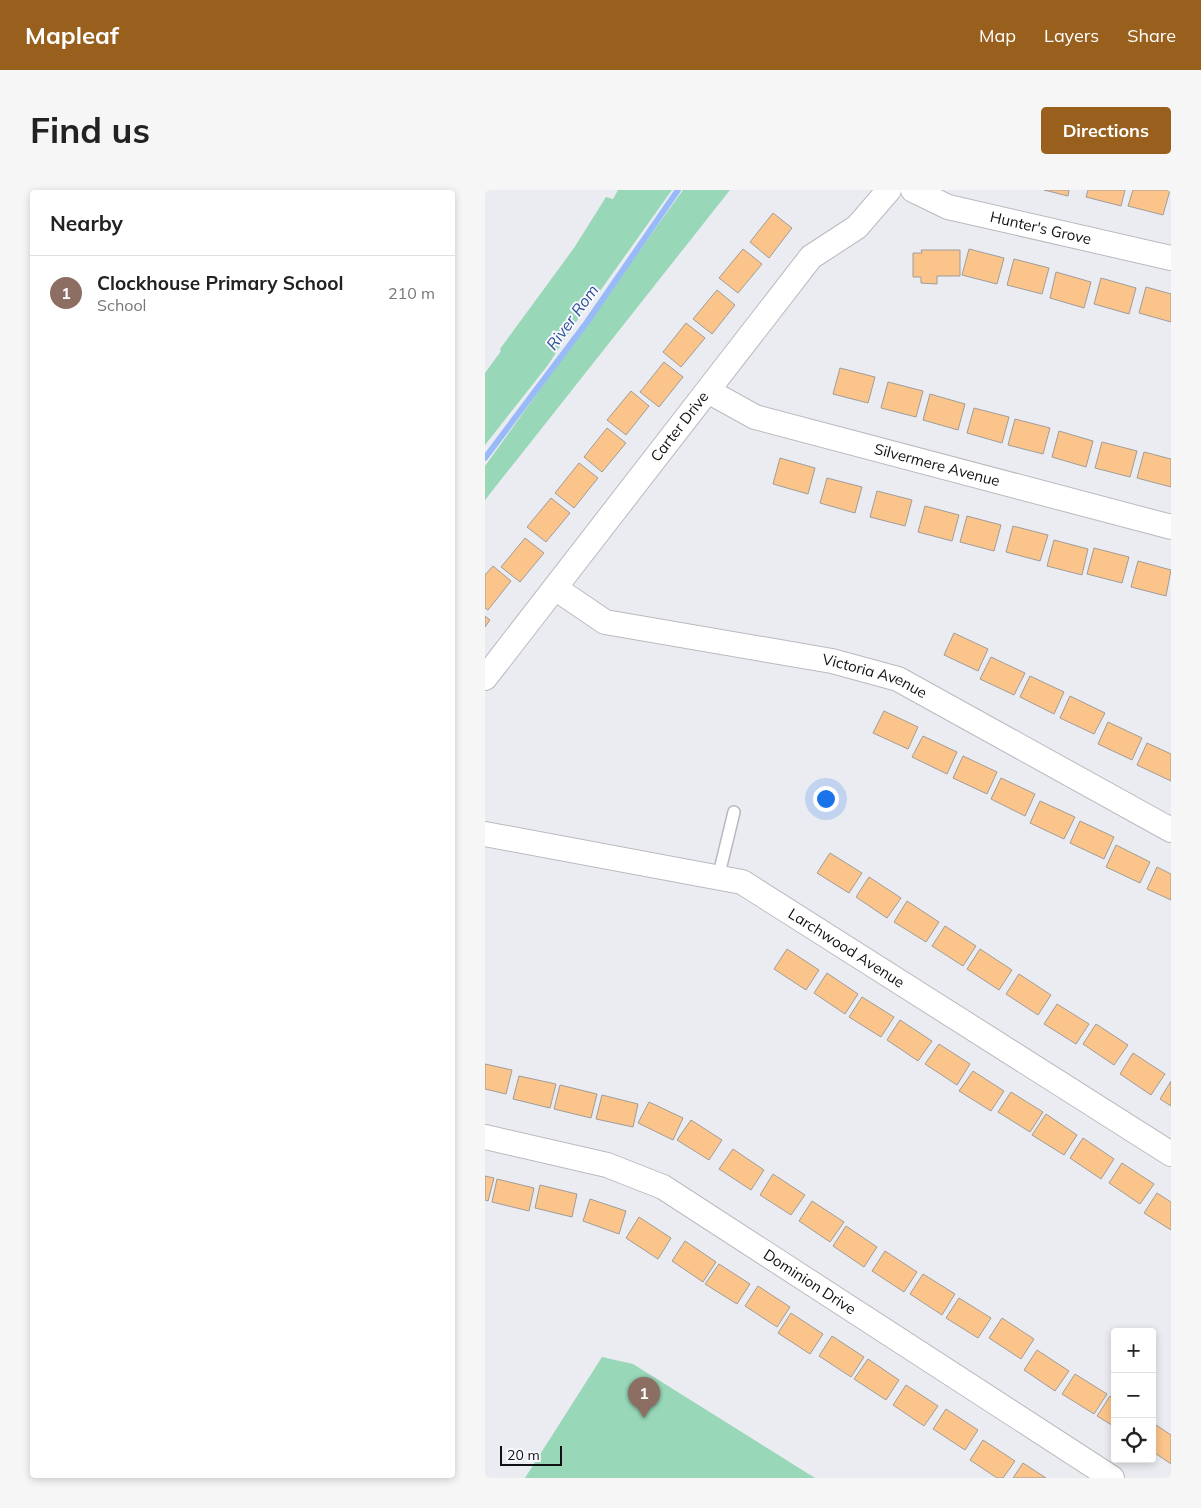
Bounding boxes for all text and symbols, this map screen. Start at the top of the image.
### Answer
text: Mapleaf [25,20,119,50]
text: Map [979,24,1016,47]
text: Layers [1044,24,1099,47]
text: Share [1127,24,1176,47]
button: Directions [1041,107,1171,154]
text: Find us [30,108,150,152]
street label: Hunter's Grove [988,207,1093,248]
text: Nearby [50,210,123,236]
text: Clockhouse Primary School [97,271,344,295]
water label: River Rom [542,280,602,354]
text: 1 [61,283,71,303]
text: 210 m [388,283,435,303]
text: School [97,295,146,315]
street label: Carter Drive [646,387,712,465]
street label: Silvermere Avenue [872,439,1002,490]
street label: Victoria Avenue [821,650,930,702]
your location [813,786,839,812]
street label: Larchwood Avenue [785,904,908,992]
street label: Dominion Drive [760,1245,860,1319]
map controls [1111,1328,1156,1463]
button: + [1111,1328,1156,1373]
button: − [1111,1373,1156,1418]
pin: 1 [628,1377,660,1418]
button: locate [1111,1418,1156,1463]
scale bar [500,1443,563,1466]
text: 20 m [507,1446,540,1464]

